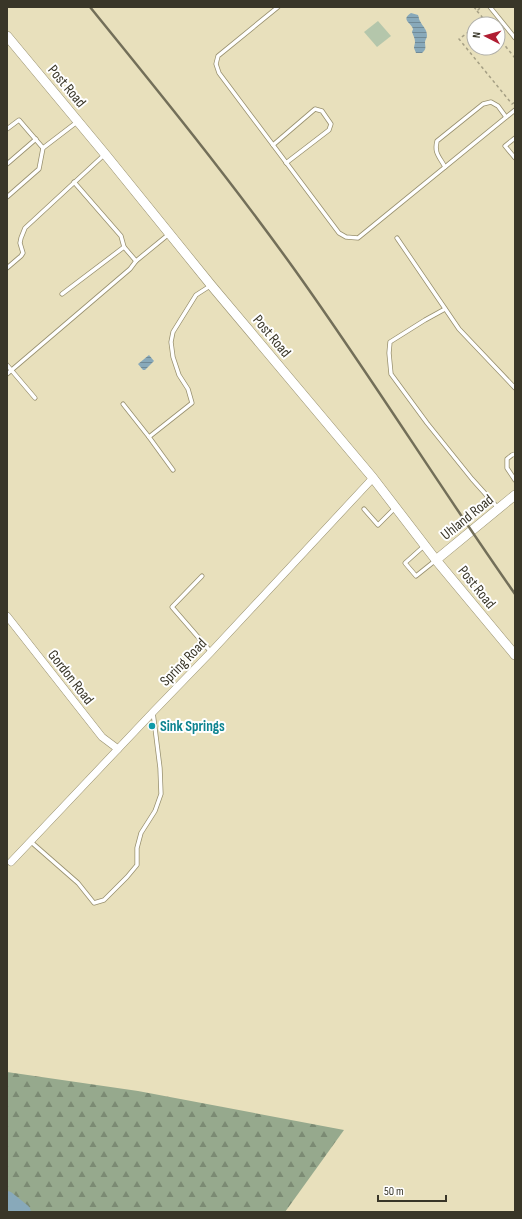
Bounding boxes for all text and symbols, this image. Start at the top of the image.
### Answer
north arrow [466,16,506,56]
text: N [470,31,483,39]
street label: Post Road [43,61,90,112]
street label: Post Road [248,311,295,362]
street label: Uhland Road [437,490,498,544]
street label: Post Road [454,562,500,613]
street label: Spring Road [156,634,211,690]
street label: Gordon Road [43,646,98,708]
place label: Sink Springs [160,717,225,736]
marker: Sink Springs [147,721,157,731]
scale bar [378,1177,446,1203]
text: 50 m [384,1184,404,1199]

